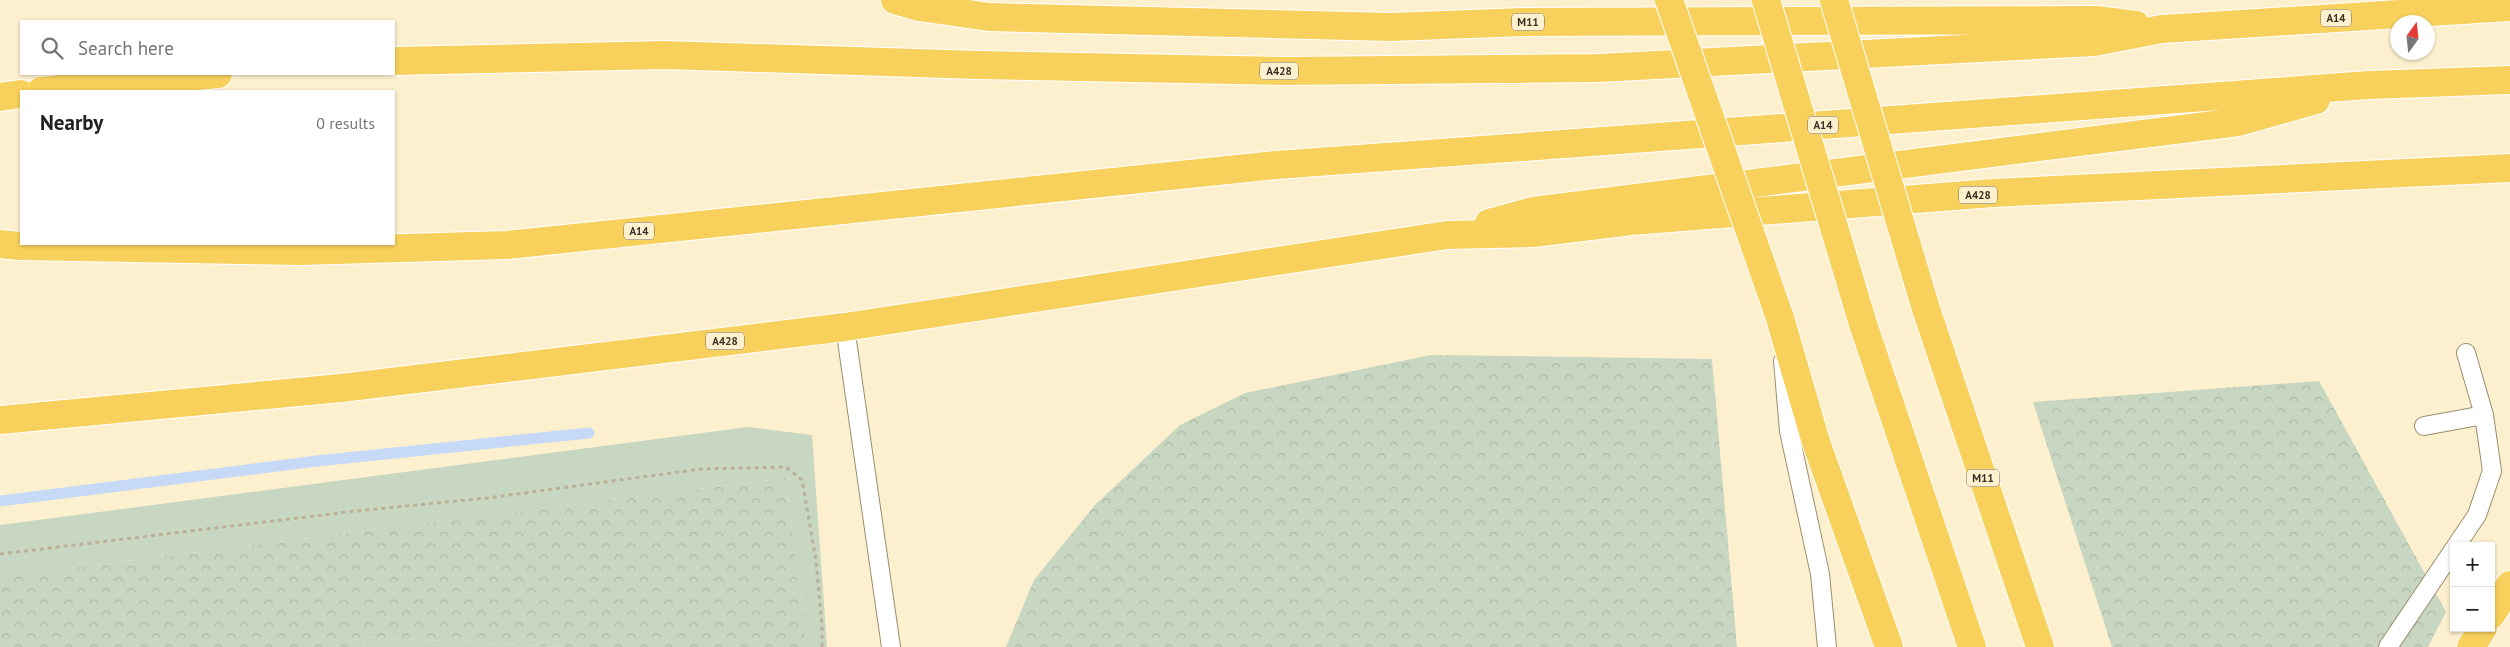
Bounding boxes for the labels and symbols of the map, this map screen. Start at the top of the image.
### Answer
road number: A14 [2321,10,2351,27]
road number: M11 [1512,14,1544,31]
north arrow [2390,15,2435,60]
road number: A428 [1260,62,1298,80]
road number: A14 [1808,116,1838,134]
road number: A428 [1959,186,1997,204]
road number: A14 [624,222,654,240]
road number: A428 [706,332,744,350]
road number: M11 [1967,469,1999,486]

